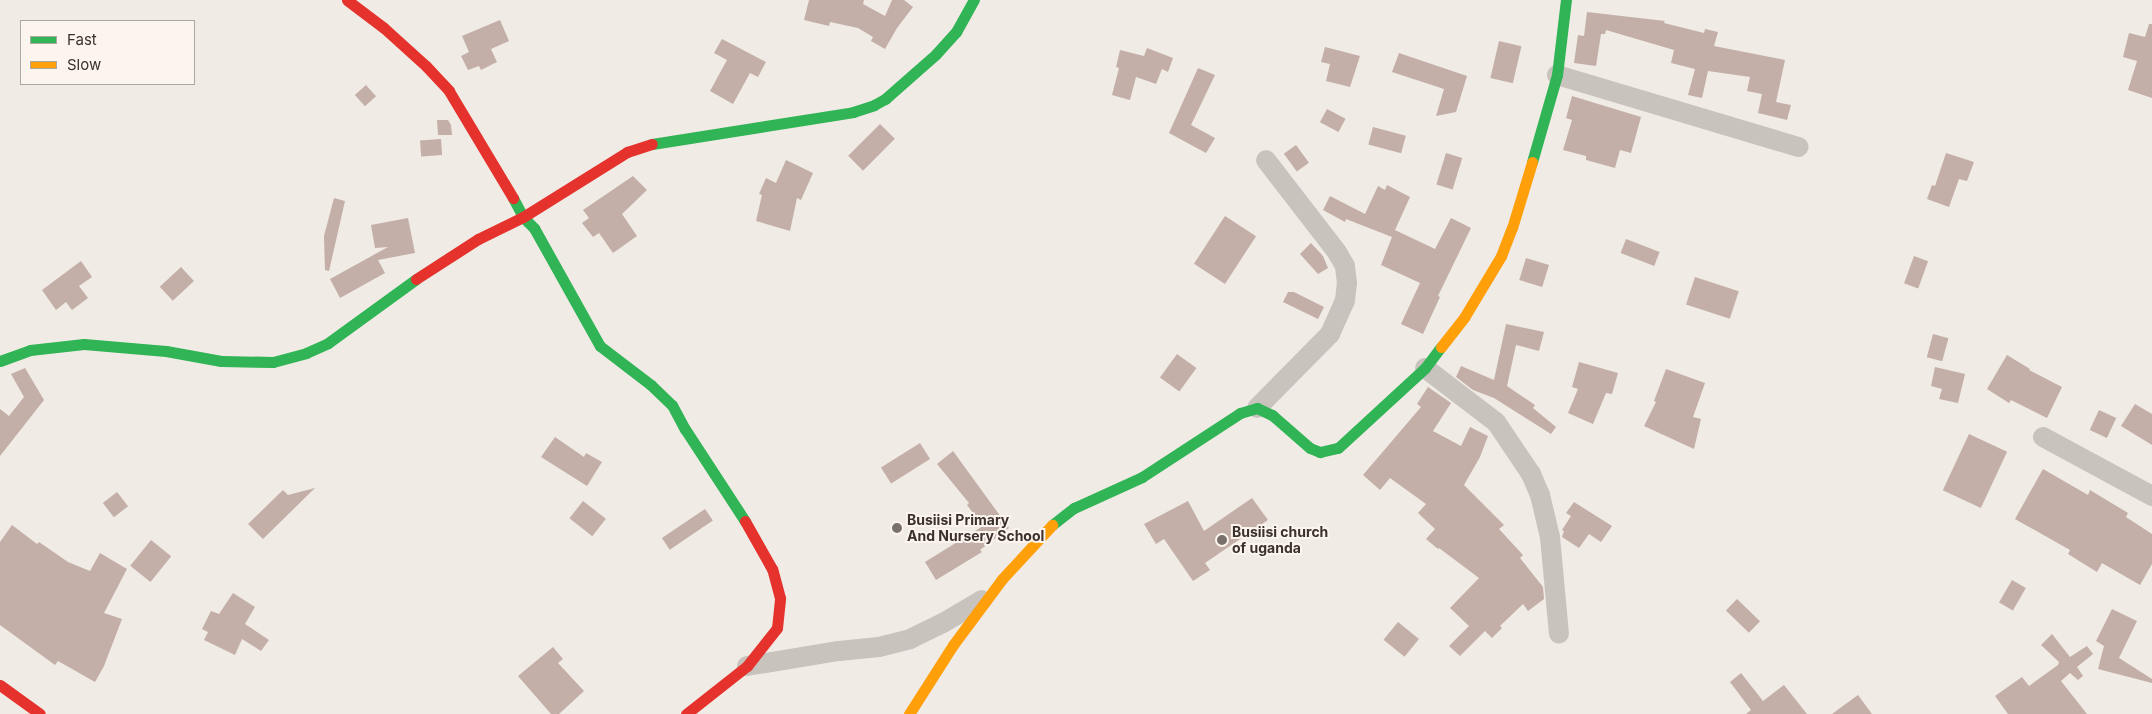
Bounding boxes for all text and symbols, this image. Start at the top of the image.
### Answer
legend [20,20,195,85]
text: Fast [67,30,97,49]
text: Slow [67,55,101,74]
place label: Busiisi Primary And Nursery School [907,512,1044,544]
marker: Busiisi Primary And Nursery School [891,522,903,534]
place label: Busiisi church of uganda [1232,524,1328,556]
marker: Busiisi church of uganda [1216,534,1228,546]

